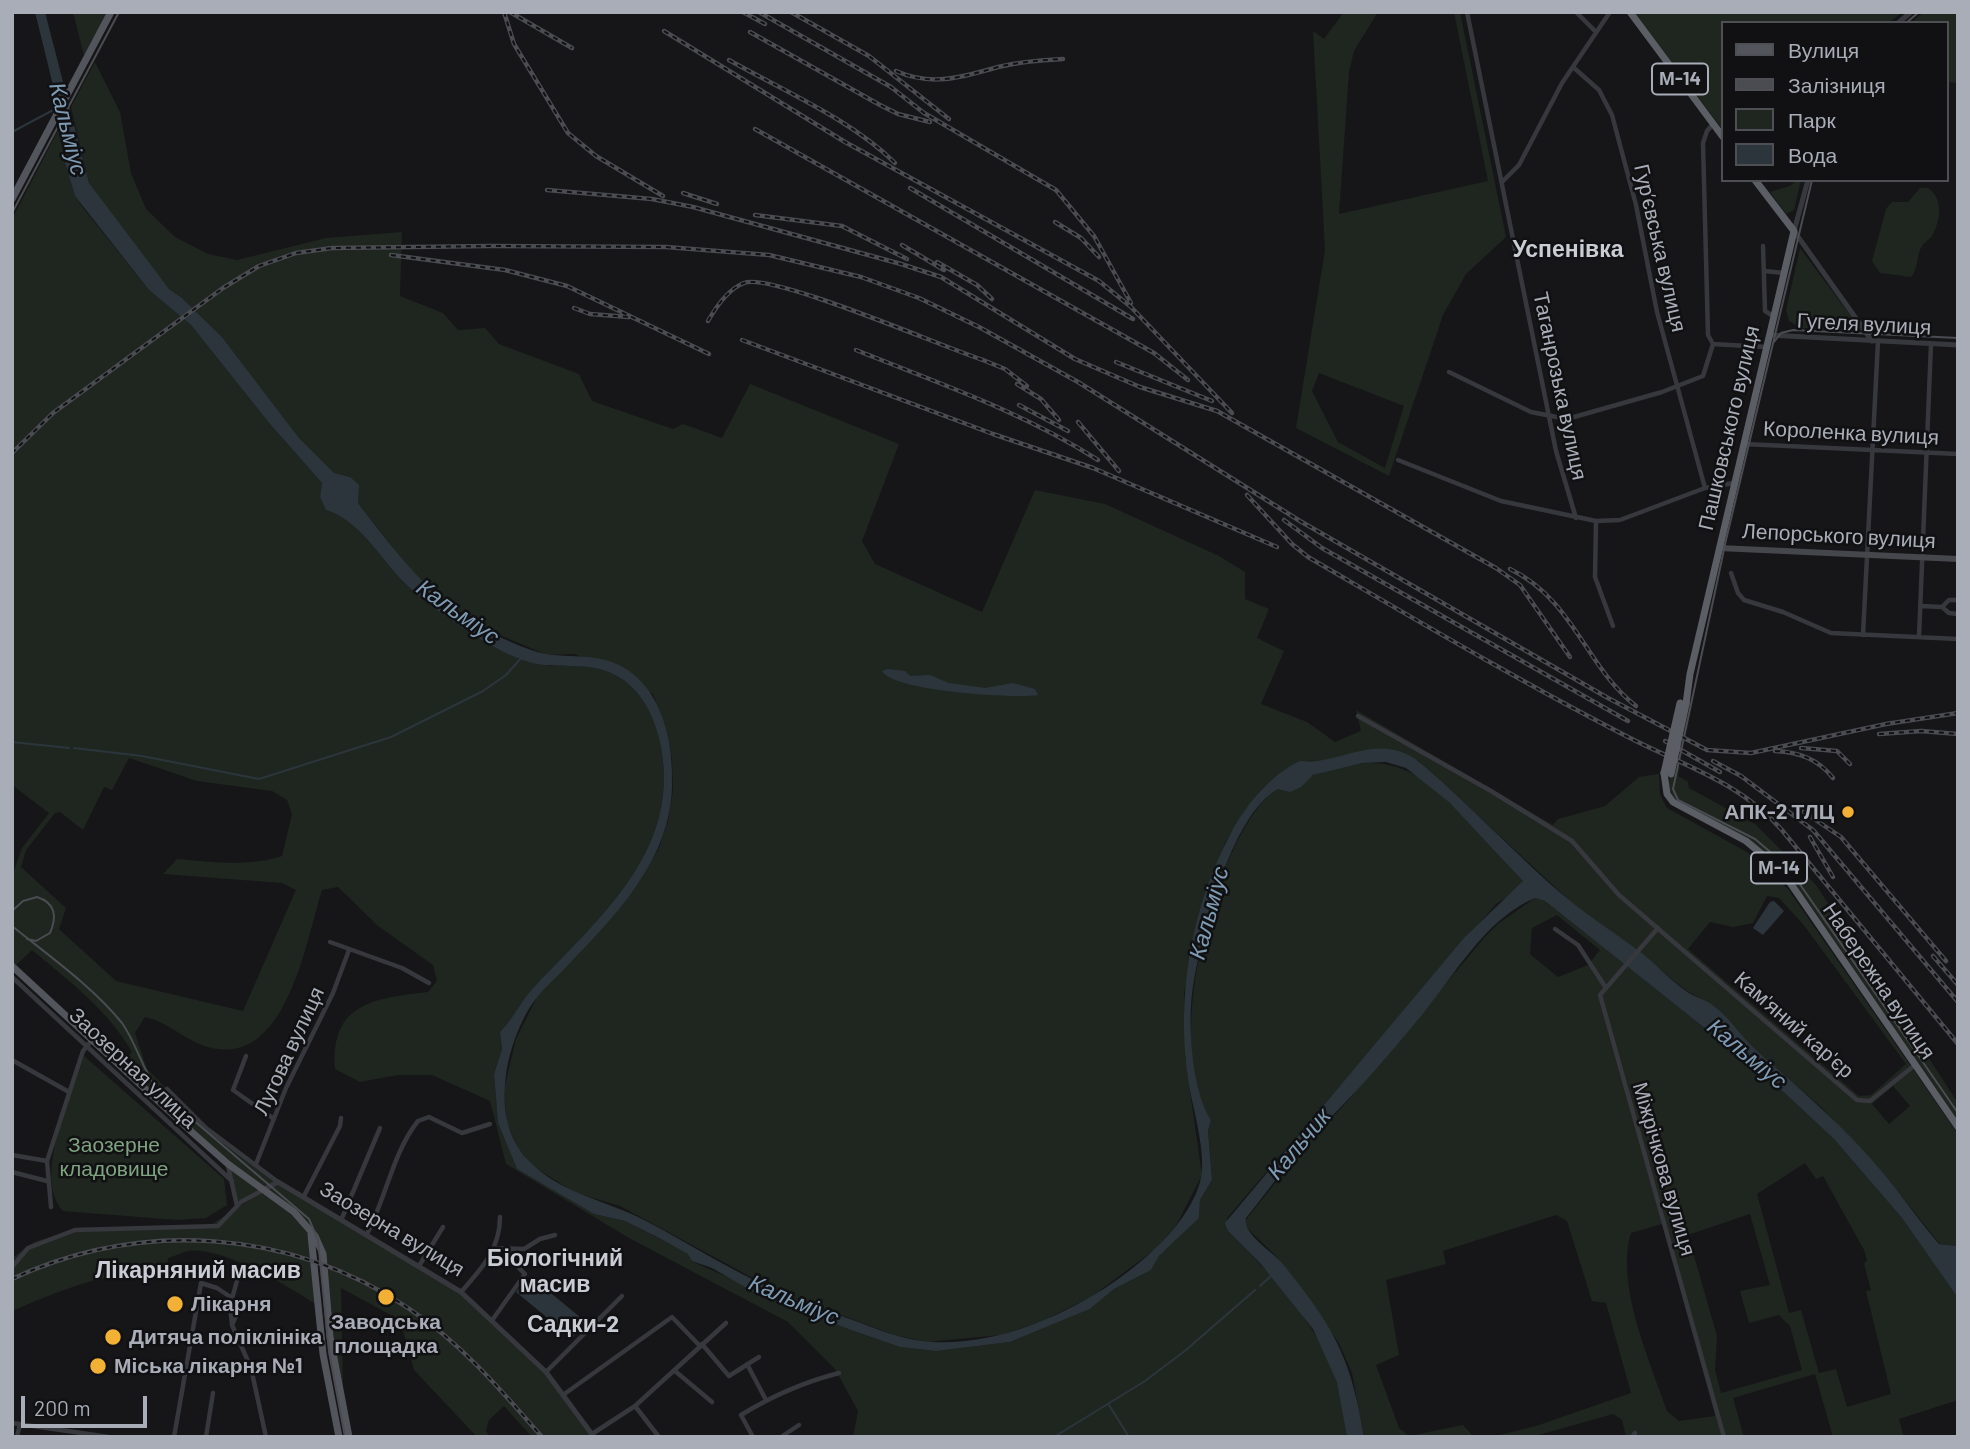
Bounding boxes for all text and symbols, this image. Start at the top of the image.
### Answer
legend [1722,21,1949,182]
text: Вулиця [1788,37,1859,62]
road number: М-14 [1652,64,1708,94]
text: Залізниця [1788,72,1886,97]
water label: Кальміус [43,80,93,178]
text: Парк [1788,107,1836,132]
text: Вода [1788,142,1837,167]
street label: Гур’євська вулиця [1628,162,1692,334]
district label: Успенівка [1512,235,1624,263]
street label: Таганрозька вулиця [1528,290,1592,482]
street label: Гугеля вулиця [1796,308,1932,340]
street label: Пашковського вулиця [1693,323,1765,533]
street label: Короленка вулиця [1762,416,1940,450]
street label: Лепорського вулиця [1742,518,1936,554]
water label: Кальміус [411,573,505,651]
place label: АПК-2 ТЛЦ [1724,799,1834,825]
marker: АПК-2 ТЛЦ [1840,804,1856,820]
road number: М-14 [1751,852,1807,884]
water label: Кальміус [1183,864,1235,962]
street label: Набережна вулиця [1817,898,1941,1064]
street label: Кам'яний кар'єр [1729,966,1859,1084]
street label: Лугова вулиця [248,983,330,1119]
street label: Заозерная улица [64,1002,202,1134]
water label: Кальміус [1702,1013,1792,1095]
street label: Міжрічкова вулиця [1627,1079,1701,1259]
water label: Кальчик [1261,1103,1337,1185]
park label: Заозерне кладовище [60,1132,168,1182]
street label: Заозерна вулиця [315,1176,469,1282]
district label: Біологічний масив [487,1244,623,1298]
district label: Лікарняний масив [95,1256,301,1284]
water label: Кальміус [745,1269,843,1331]
marker: Заводська площадка [376,1287,396,1307]
place label: Лікарня [191,1291,272,1317]
marker: Лікарня [165,1294,185,1314]
place label: Заводська площадка [331,1309,441,1359]
district label: Садки-2 [527,1310,619,1338]
place label: Дитяча поліклініка [129,1324,322,1350]
marker: Дитяча поліклініка [103,1327,123,1347]
place label: Міська лікарня №1 [114,1353,302,1379]
marker: Міська лікарня №1 [88,1356,108,1376]
scale bar [24,1382,150,1426]
text: 200 m [34,1395,91,1420]

